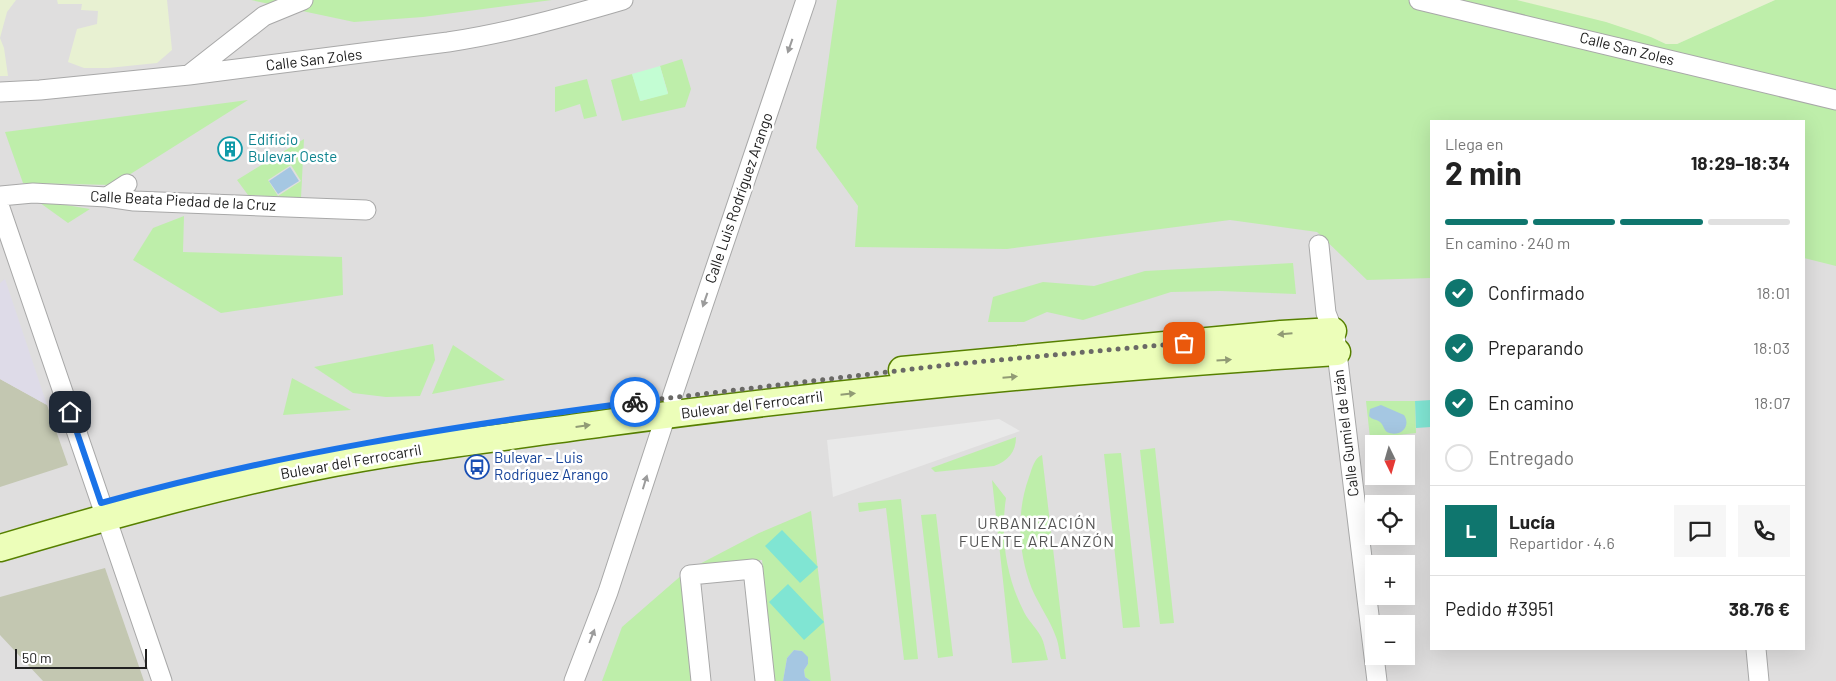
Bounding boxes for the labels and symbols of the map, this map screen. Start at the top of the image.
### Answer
street label: Calle San Zoles [1578,28,1676,68]
one-way arrow [786,39,793,54]
street label: Calle San Zoles [265,44,363,74]
street label: Calle Luis Rodríguez Arango [700,110,776,285]
place label: Edificio Bulevar Oeste [248,130,337,165]
building icon: Edificio Bulevar Oeste [217,136,243,162]
street label: Calle Beata Piedad de la Cruz [90,186,277,214]
one-way arrow [701,293,709,308]
pin [1163,322,1205,364]
one-way arrow [1277,330,1293,338]
one-way arrow [1217,356,1233,364]
street label: Calle Gumiel de Izán [1328,369,1362,498]
one-way arrow [1002,373,1018,381]
courier [610,377,660,427]
street label: Bulevar del Ferrocarril [680,386,824,422]
one-way arrow [841,390,857,398]
pin [49,391,91,433]
one-way arrow [575,422,591,430]
north arrow [1365,435,1415,485]
street label: Bulevar del Ferrocarril [279,440,423,482]
place label: Bulevar – Luis Rodríguez Arango [494,448,608,483]
bus stop icon: Bulevar – Luis Rodríguez Arango [464,454,490,480]
one-way arrow [641,474,649,489]
district label: URBANIZACIÓN FUENTE ARLANZÓN [959,513,1115,550]
one-way arrow [589,628,596,643]
scale bar [15,646,148,669]

